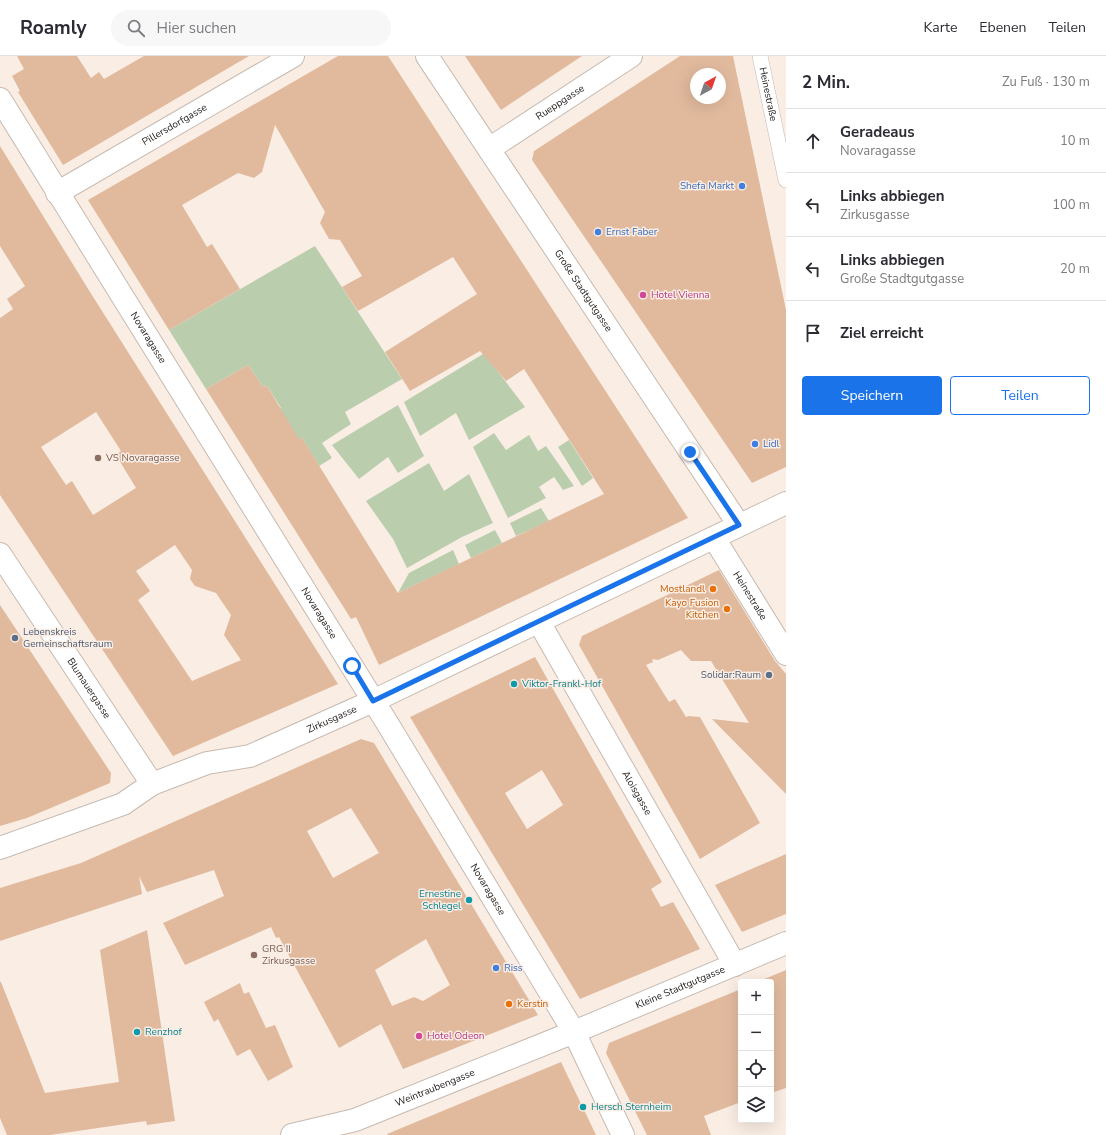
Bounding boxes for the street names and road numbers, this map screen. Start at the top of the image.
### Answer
street label: Heinestraße [756,66,780,122]
street label: Rueppgasse [533,81,587,123]
street label: Pillersdorfgasse [140,100,210,149]
street label: Große Stadtgutgasse [551,247,616,335]
street label: Novaragasse [127,309,169,366]
street label: Heinestraße [729,569,770,623]
street label: Novaragasse [298,585,340,642]
street label: Blumauergasse [64,655,114,721]
street label: Zirkusgasse [305,702,359,737]
street label: Aloisgasse [618,768,655,818]
street label: Novaragasse [467,861,509,918]
street label: Kleine Stadtgutgasse [633,962,727,1012]
street label: Weintraubengasse [393,1066,477,1110]

